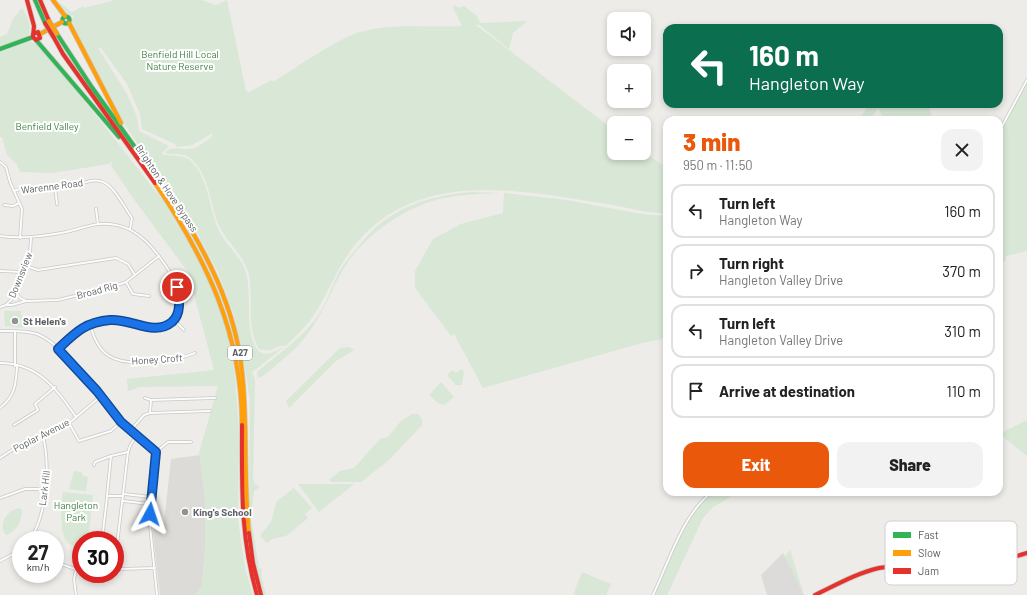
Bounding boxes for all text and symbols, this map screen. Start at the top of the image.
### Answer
map controls [607,12,651,160]
button: sound [607,12,651,56]
text: 160 m [749,38,819,72]
icon: left [683,40,735,92]
park label: Benfield Hill Local Nature Reserve [141,48,219,72]
button: + [607,64,651,108]
text: Hangleton Way [749,72,865,94]
button: − [607,116,651,160]
park label: Benfield Valley [15,120,79,132]
text: 3 min [683,127,740,156]
button: close [941,129,983,171]
street label: Brighton & Hove Bypass [133,142,201,234]
text: 950 m · 11:50 [683,157,753,173]
street label: Warenne Road [20,176,84,196]
text: Turn left [719,194,775,212]
icon: left [685,200,707,222]
text: 160 m [944,202,981,220]
text: Hangleton Way [719,212,803,228]
street label: Downsview [5,250,35,300]
text: Turn right [719,254,784,272]
icon: right [685,260,707,282]
text: 370 m [942,262,981,280]
pin [160,270,194,304]
text: Hangleton Valley Drive [719,272,843,288]
icon: arrive [166,276,188,298]
street label: Broad Rig [75,279,119,301]
text: Turn left [719,314,775,332]
place label: St Helen's [23,315,66,327]
marker: St Helen's [10,316,20,326]
icon: left [685,320,707,342]
text: 310 m [944,322,981,340]
text: Hangleton Valley Drive [719,332,843,348]
road number: A27 [228,346,252,360]
street label: Honey Croft [131,351,183,367]
icon: arrive [685,380,707,402]
text: Arrive at destination [719,382,855,400]
text: 110 m [947,382,981,400]
street label: Poplar Avenue [11,416,71,454]
button: Exit [683,442,829,488]
button: Share [837,442,983,488]
street label: Lark Hill [36,470,52,506]
position arrow [129,493,171,535]
park label: Hangleton Park [54,499,98,523]
place label: King's School [193,506,252,518]
marker: King's School [180,507,190,517]
legend [885,521,1017,585]
text: Fast [918,528,939,541]
speed limit sign: 30 [72,531,124,583]
text: 27 [27,540,49,564]
text: Slow [918,546,941,559]
text: km/h [27,561,49,573]
text: Jam [918,564,939,577]

